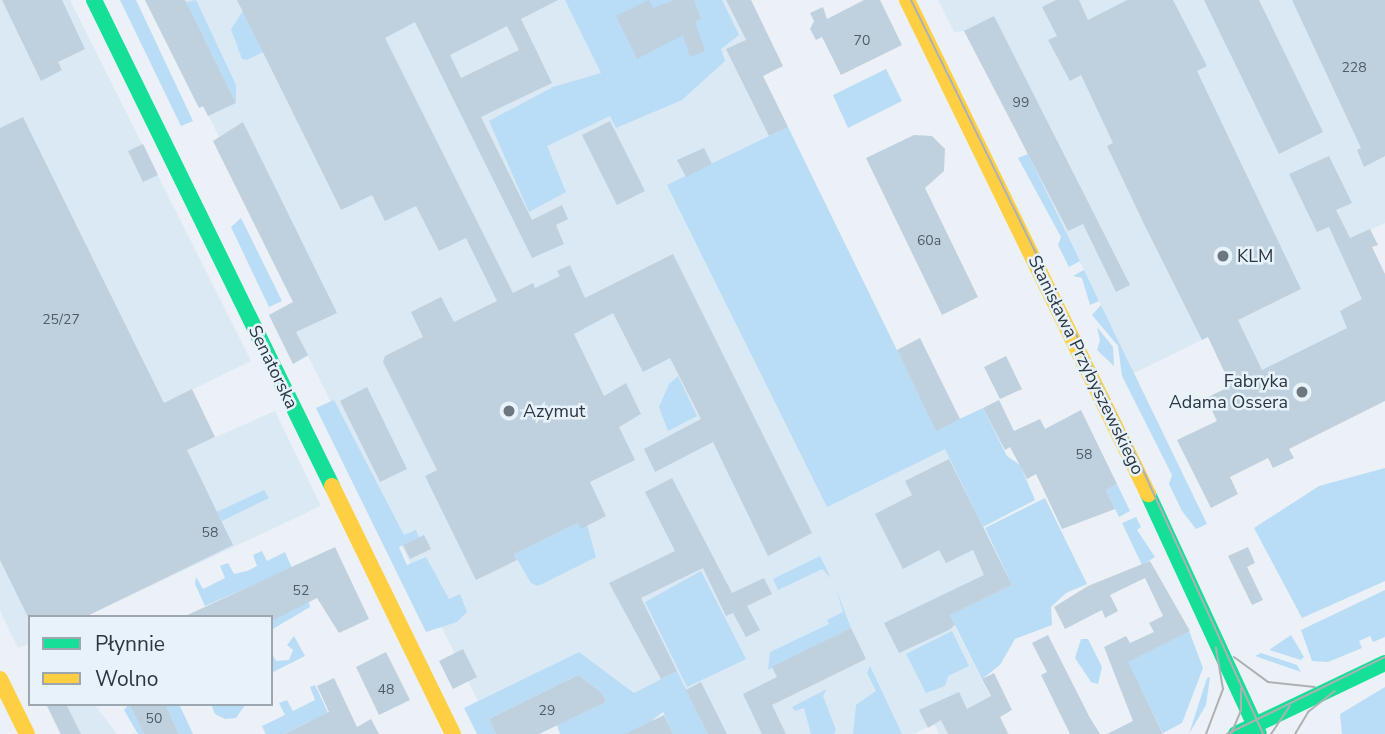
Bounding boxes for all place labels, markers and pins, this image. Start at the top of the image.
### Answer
place label: KLM [1237,245,1273,267]
marker: KLM [1215,248,1231,264]
place label: Fabryka Adama Ossera [1169,371,1288,414]
marker: Fabryka Adama Ossera [1294,384,1310,400]
place label: Azymut [523,400,585,422]
marker: Azymut [501,403,517,419]

